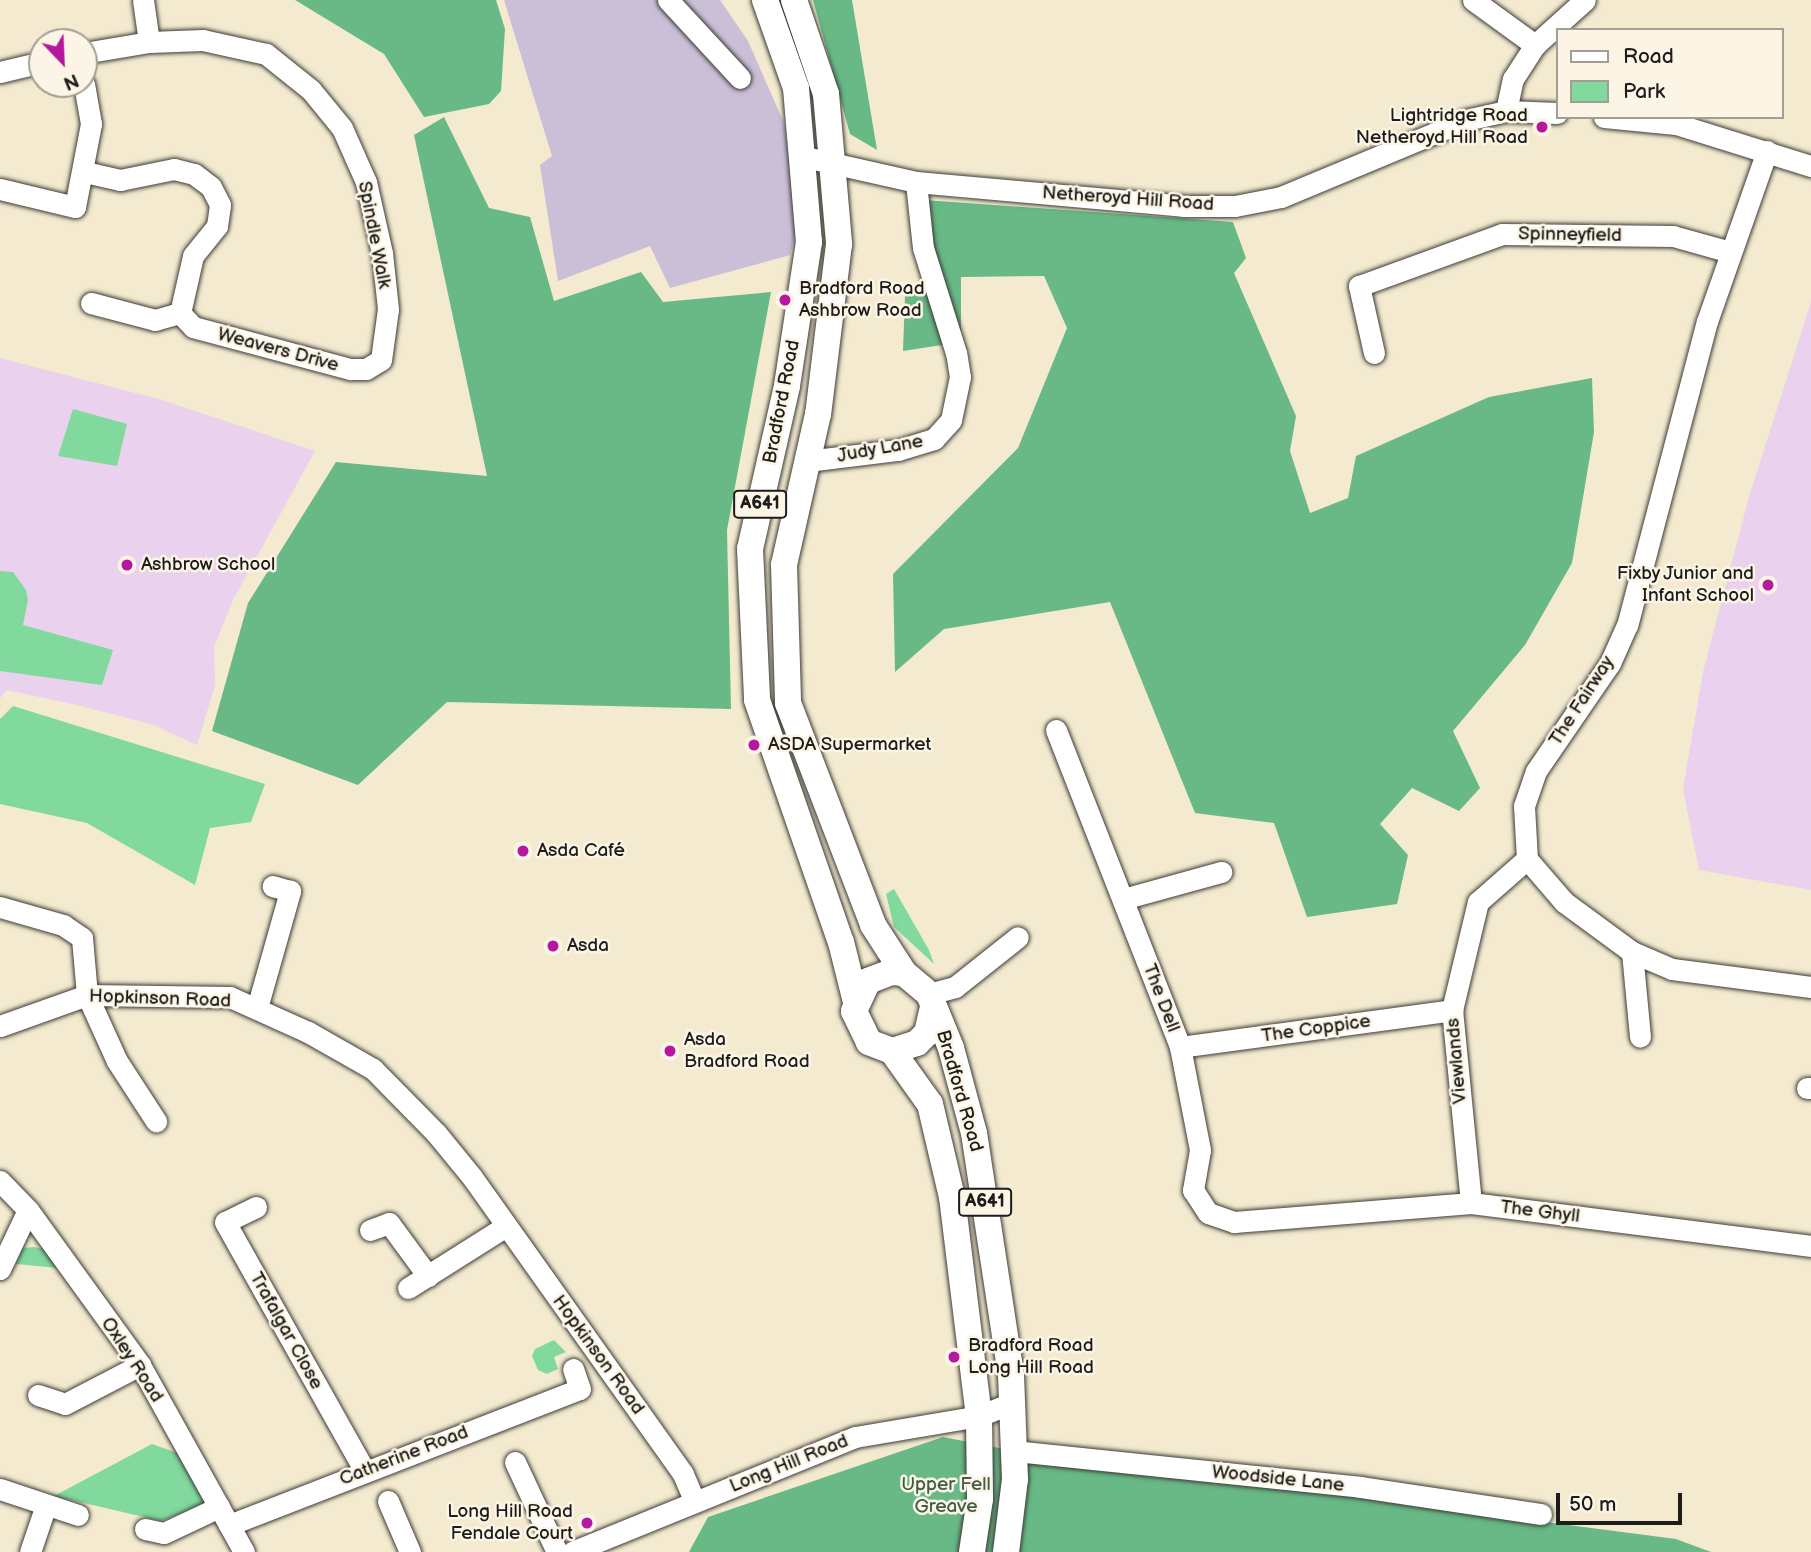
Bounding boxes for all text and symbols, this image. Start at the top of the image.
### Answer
north arrow [28,28,98,98]
legend [1556,28,1783,119]
text: Road [1623,44,1674,69]
text: N [60,68,82,94]
text: Park [1623,79,1665,104]
place label: Lightridge Road Netheroyd Hill Road [1356,105,1528,149]
marker: Lightridge Road Netheroyd Hill Road [1534,119,1550,135]
street label: Spindle Walk [352,179,396,291]
street label: Netheroyd Hill Road [1041,182,1215,216]
street label: Spinneyfield [1518,223,1622,247]
place label: Bradford Road Ashbrow Road [799,278,925,322]
marker: Bradford Road Ashbrow Road [777,292,793,308]
street label: Weavers Drive [215,323,341,377]
street label: Bradford Road [759,338,805,466]
street label: Judy Lane [835,430,925,468]
road number: A641 [732,490,788,518]
place label: Ashbrow School [141,554,276,576]
marker: Ashbrow School [119,557,135,573]
place label: Fixby Junior and Infant School [1614,563,1754,607]
marker: Fixby Junior and Infant School [1760,577,1776,593]
street label: The Fairway [1545,652,1619,750]
place label: ASDA Supermarket [768,734,932,756]
marker: ASDA Supermarket [746,737,762,753]
place label: Asda Café [537,840,625,862]
marker: Asda Café [515,843,531,859]
place label: Asda [567,935,609,957]
marker: Asda [545,938,561,954]
street label: The Dell [1138,961,1184,1035]
street label: Hopkinson Road [89,985,231,1013]
street label: The Coppice [1260,1010,1372,1048]
street label: Viewlands [1442,1017,1472,1105]
street label: Bradford Road [931,1028,987,1154]
place label: Asda Bradford Road [684,1029,810,1073]
marker: Asda Bradford Road [662,1043,678,1059]
road number: A641 [957,1188,1013,1217]
street label: The Ghyll [1499,1196,1581,1228]
street label: Trafalgar Close [244,1268,328,1394]
street label: Hopkinson Road [547,1291,649,1419]
street label: Oxley Road [96,1313,168,1407]
place label: Bradford Road Long Hill Road [968,1335,1094,1379]
marker: Bradford Road Long Hill Road [946,1349,962,1365]
street label: Catherine Road [336,1421,472,1491]
street label: Long Hill Road [726,1430,852,1498]
street label: Woodside Lane [1211,1461,1345,1497]
park label: Upper Fell Greave [901,1474,991,1518]
scale bar [1559,1478,1685,1522]
text: 50 m [1569,1492,1616,1517]
place label: Long Hill Road Fendale Court [447,1501,573,1545]
marker: Long Hill Road Fendale Court [579,1515,595,1531]

